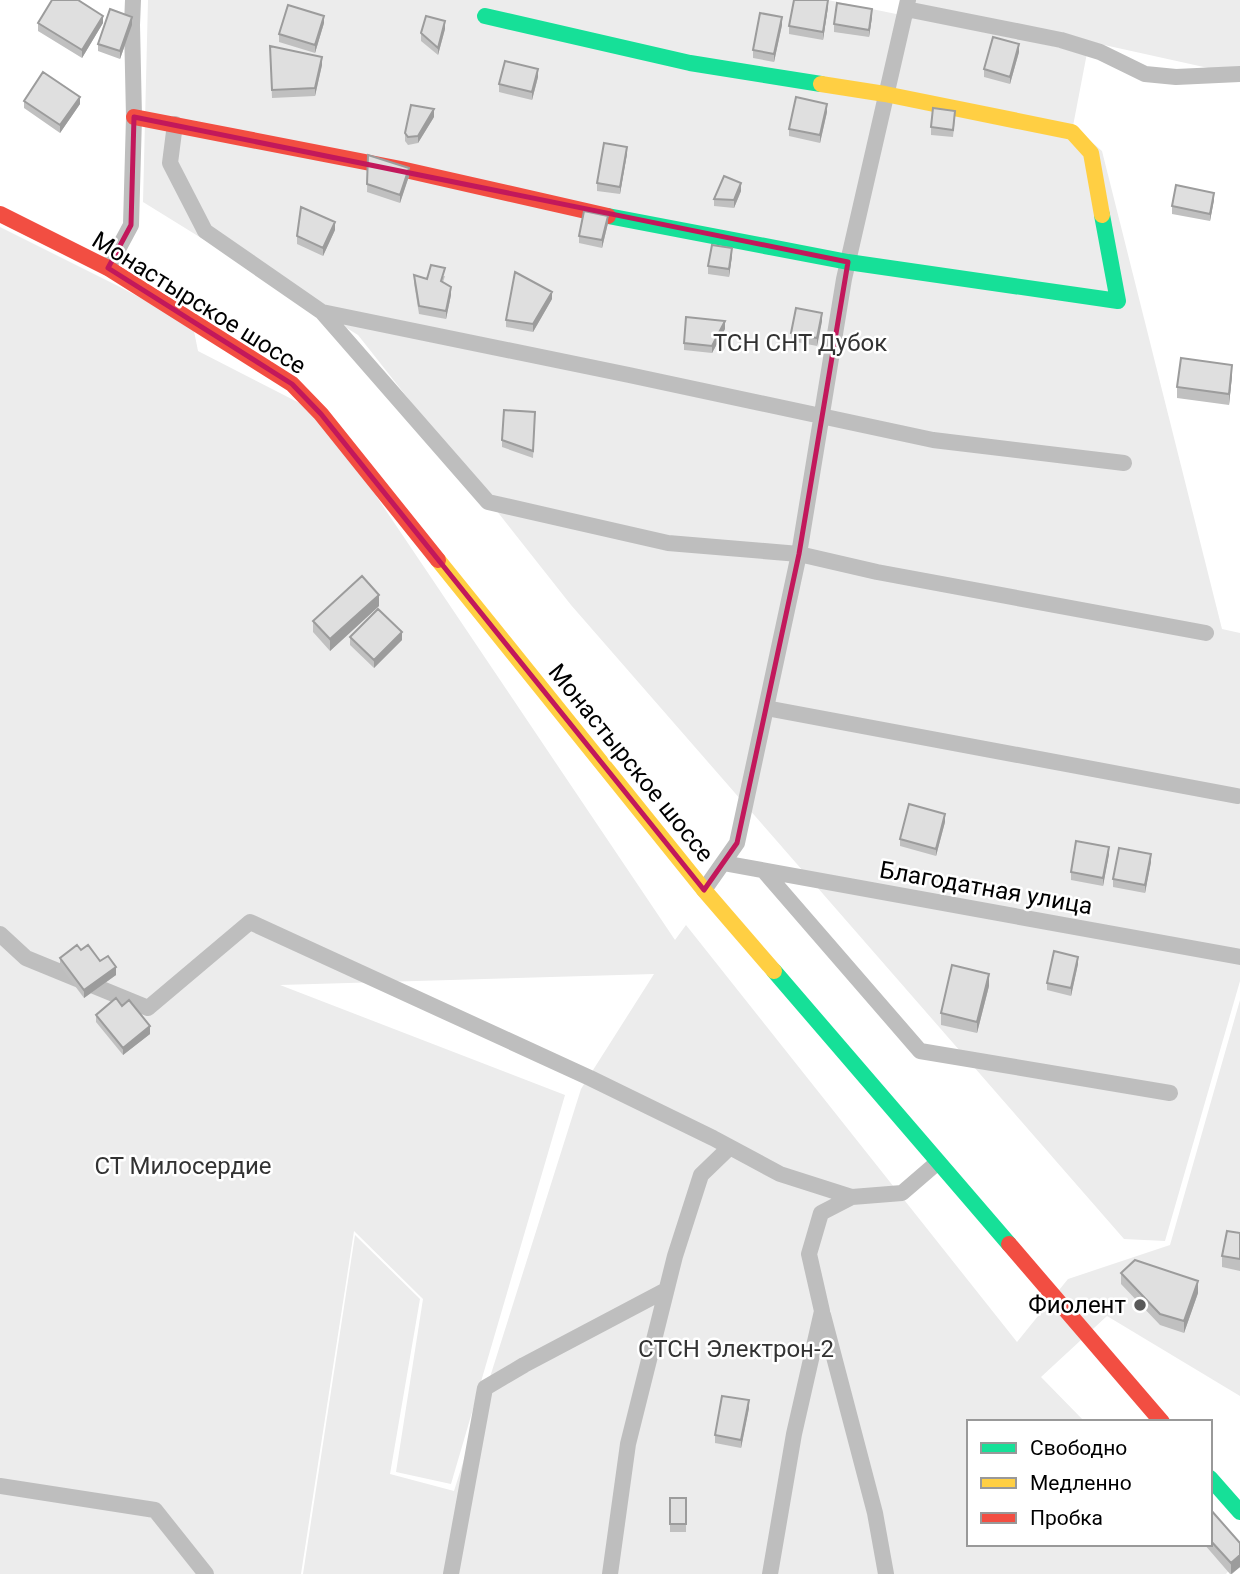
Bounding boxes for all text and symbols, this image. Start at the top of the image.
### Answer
street label: Монастырское шоссе [87,226,311,380]
park label: ТСН СНТ Дубок [713,329,887,357]
street label: Монастырское шоссе [543,658,719,868]
street label: Благодатная улица [877,855,1095,921]
park label: СТ Милосердие [94,1152,272,1180]
place label: Фиолент [1028,1291,1126,1319]
marker: Фиолент [1132,1297,1148,1313]
park label: СТСН Электрон-2 [638,1335,834,1363]
legend [967,1420,1212,1546]
text: Свободно [1030,1436,1127,1460]
text: Медленно [1030,1471,1132,1495]
text: Пробка [1030,1506,1103,1530]

